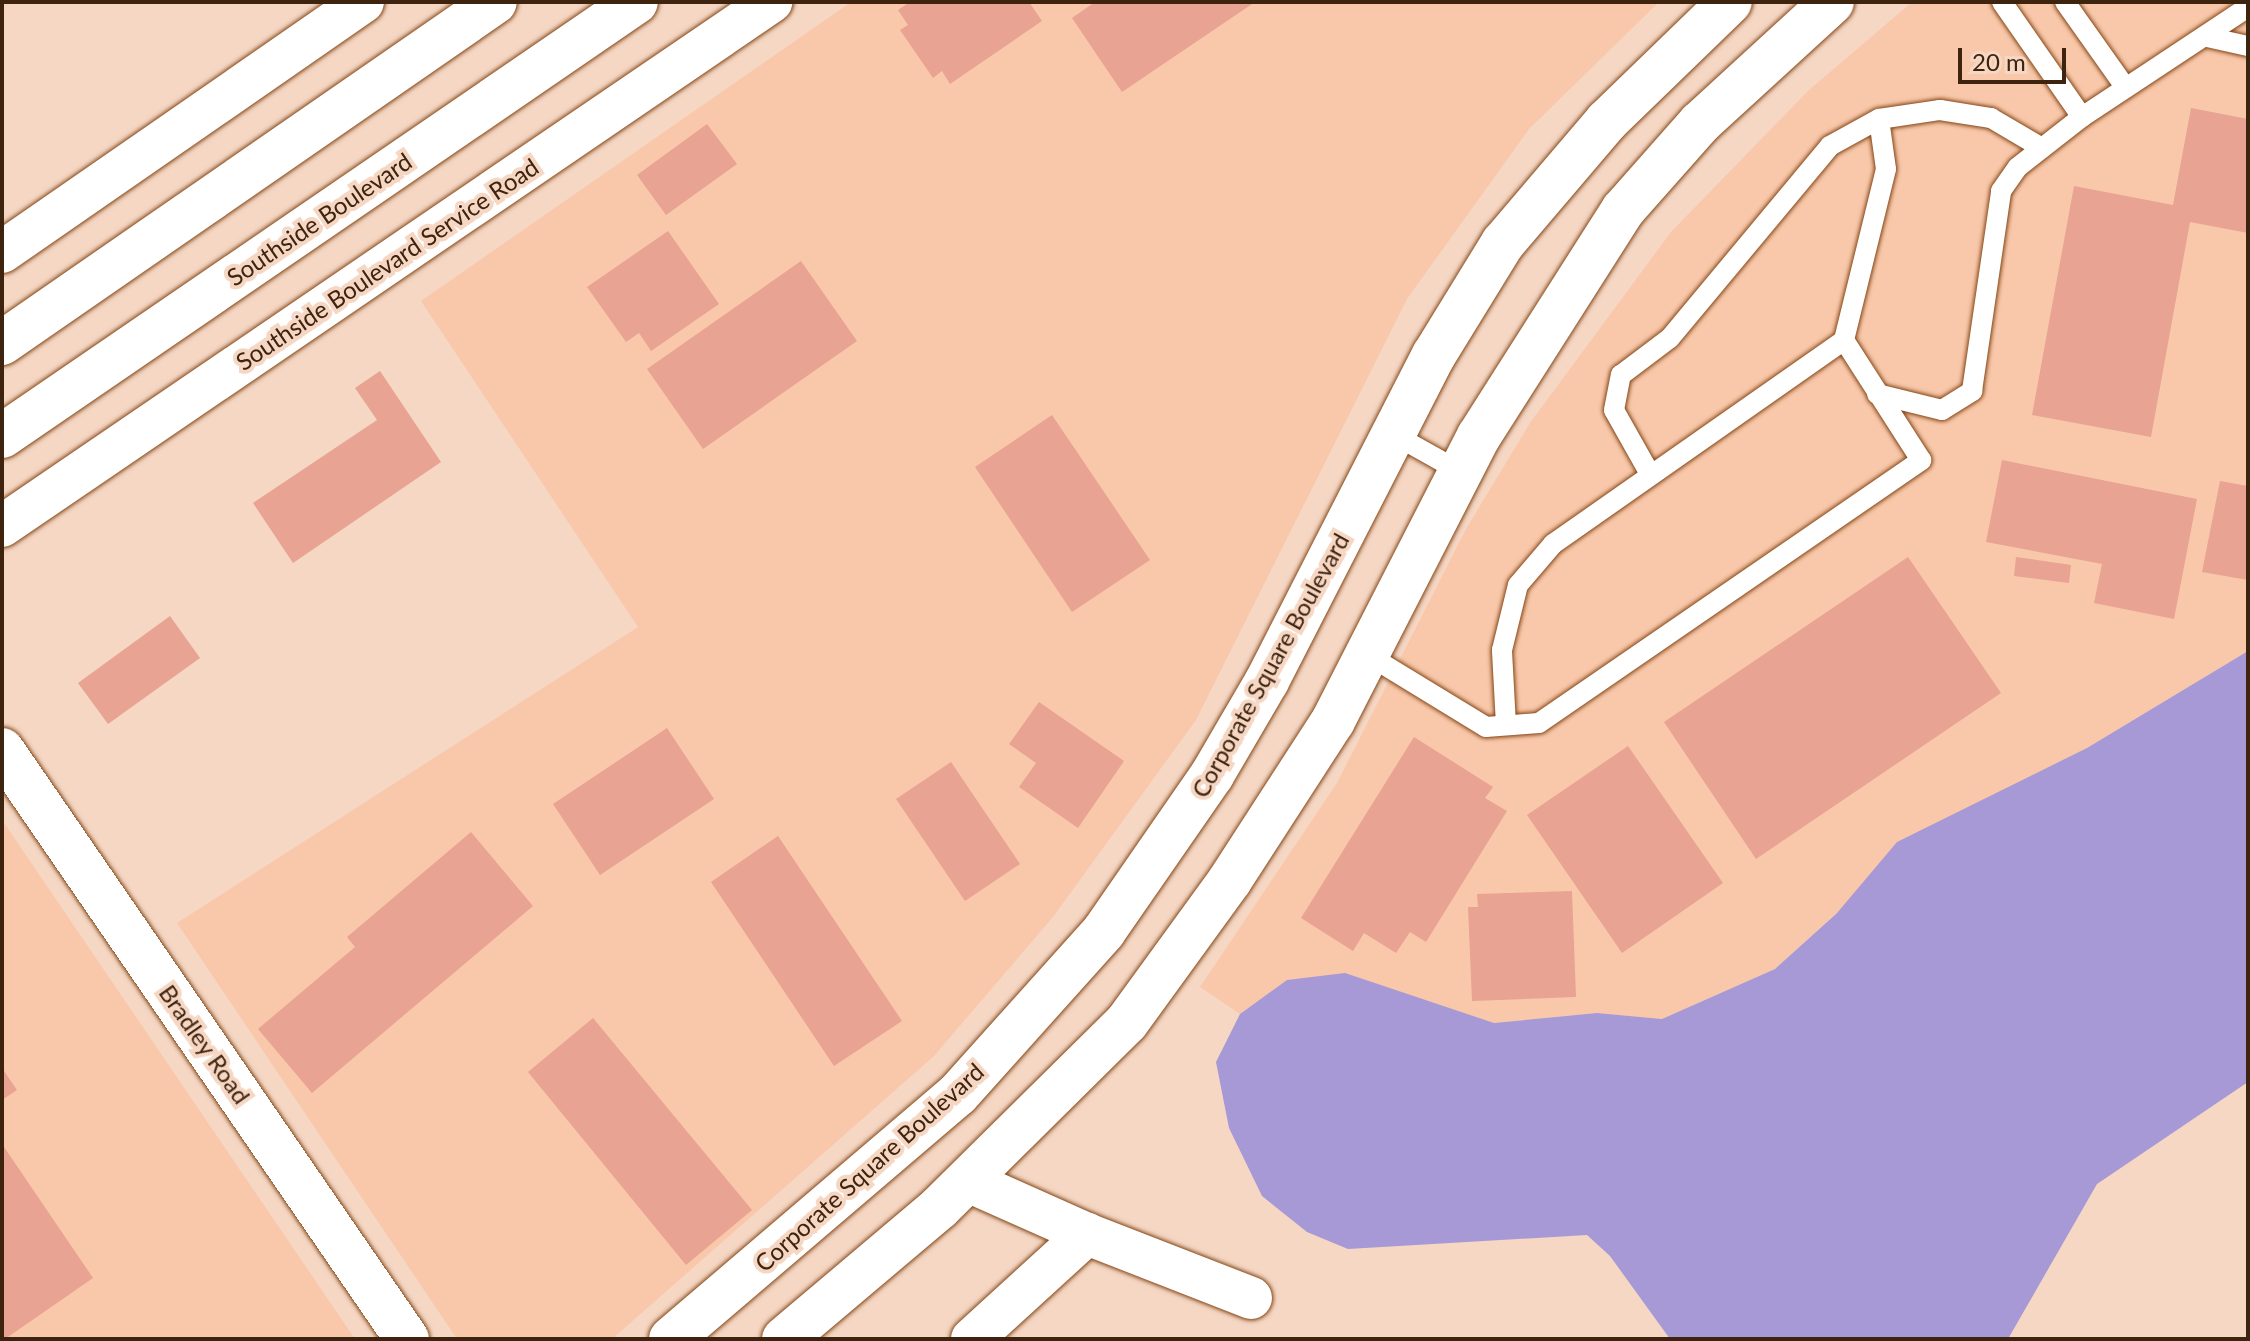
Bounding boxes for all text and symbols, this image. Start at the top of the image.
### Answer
scale bar [1962,32,2070,82]
text: 20 m [1972,47,2026,76]
street label: Southside Boulevard [221,147,417,291]
street label: Southside Boulevard Service Road [230,152,544,376]
street label: Corporate Square Boulevard [1185,528,1355,802]
street label: Bradley Road [153,979,257,1109]
street label: Corporate Square Boulevard [749,1057,989,1277]

